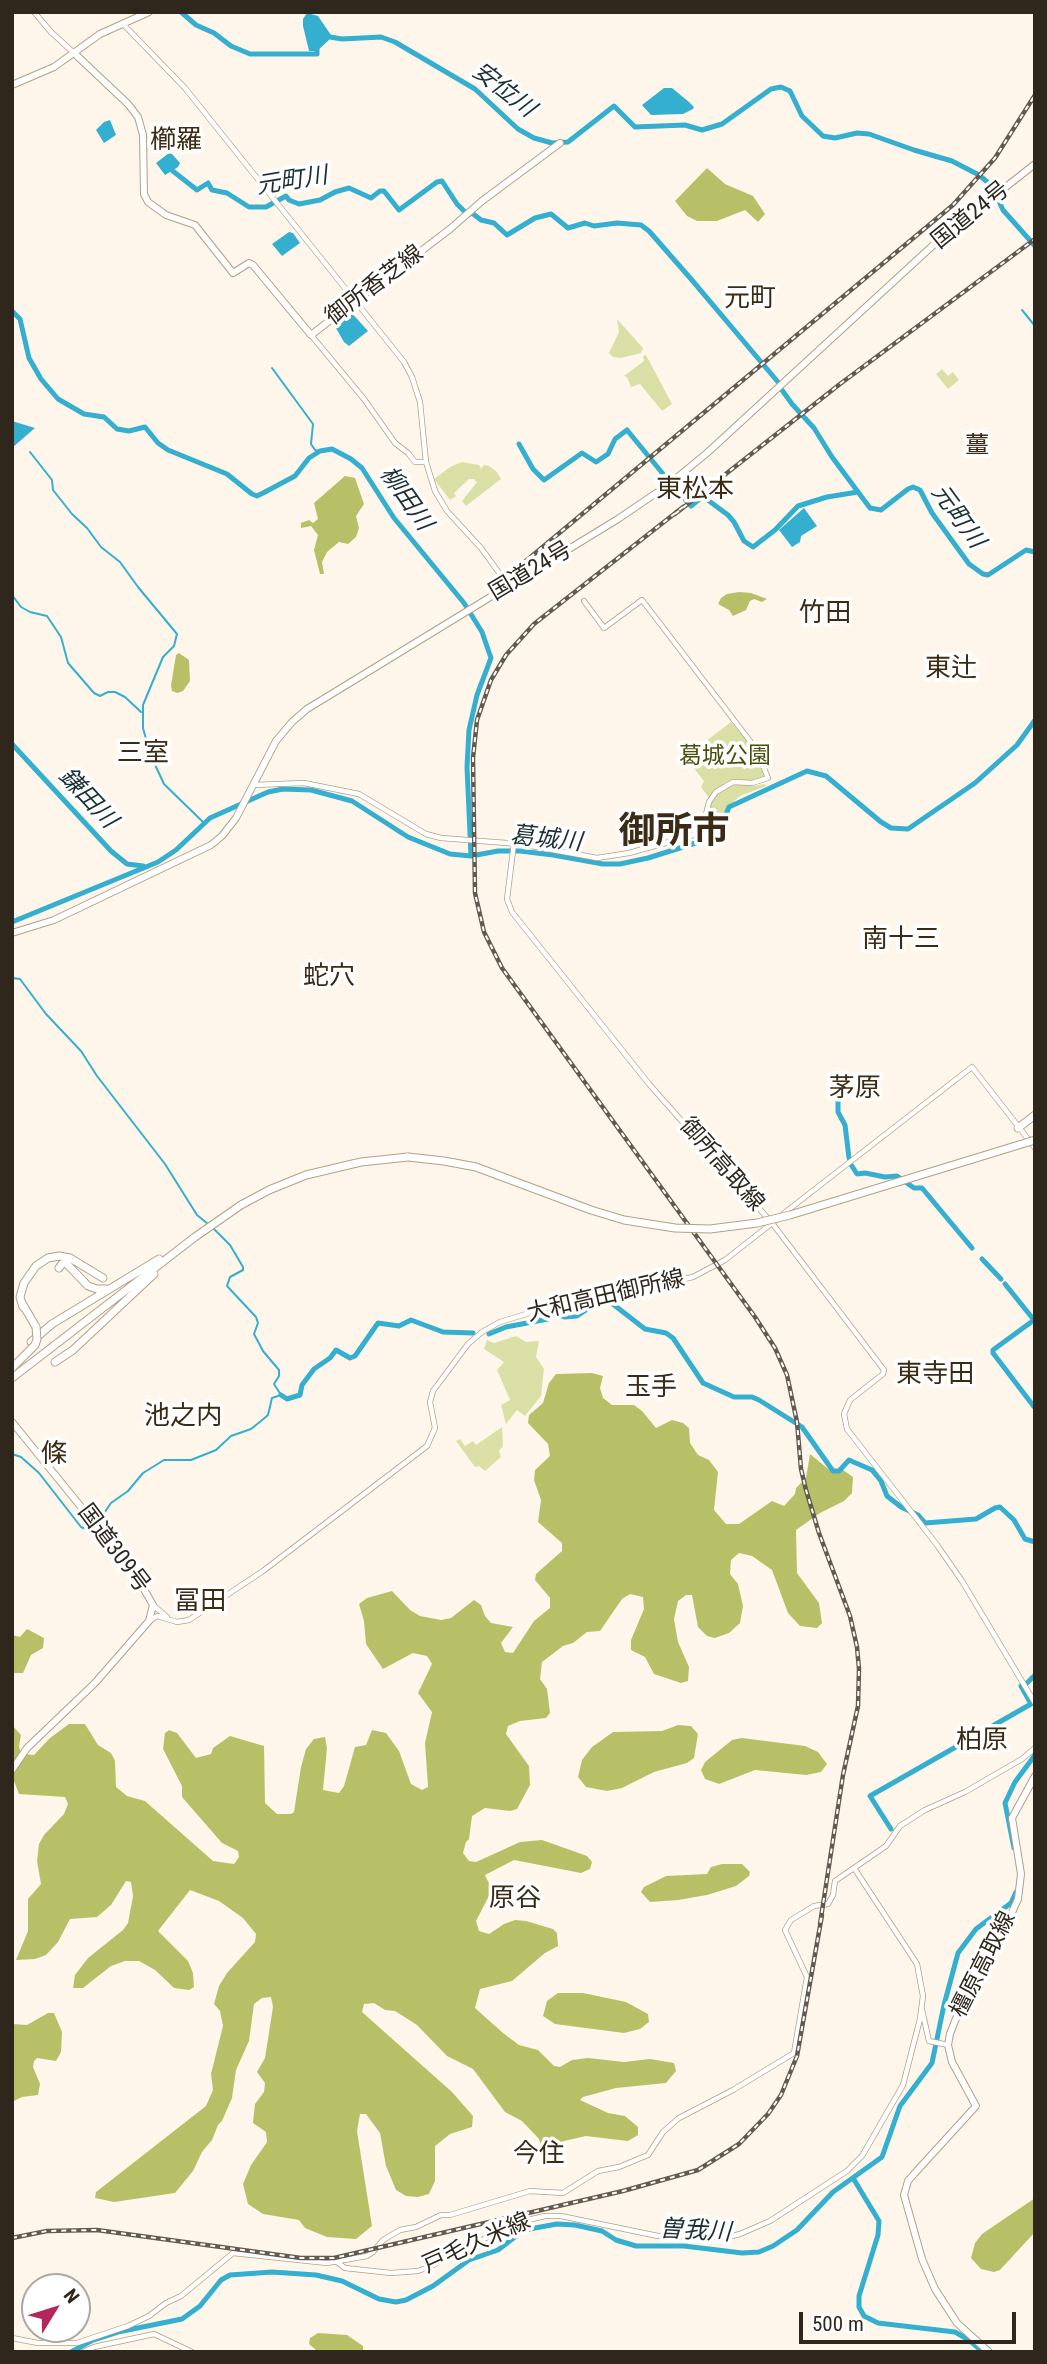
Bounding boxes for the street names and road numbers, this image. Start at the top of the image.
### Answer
street label: 国道24号 [927,176,1015,256]
street label: 御所香芝線 [321,240,429,332]
street label: 国道24号 [485,537,577,607]
street label: 御所高取線 [673,1113,769,1217]
street label: 大和高田御所線 [524,1265,688,1329]
street label: 国道309号 [71,1500,155,1598]
street label: 橿原高取線 [946,1908,1022,2022]
street label: 戸毛久米線 [419,2208,535,2280]

